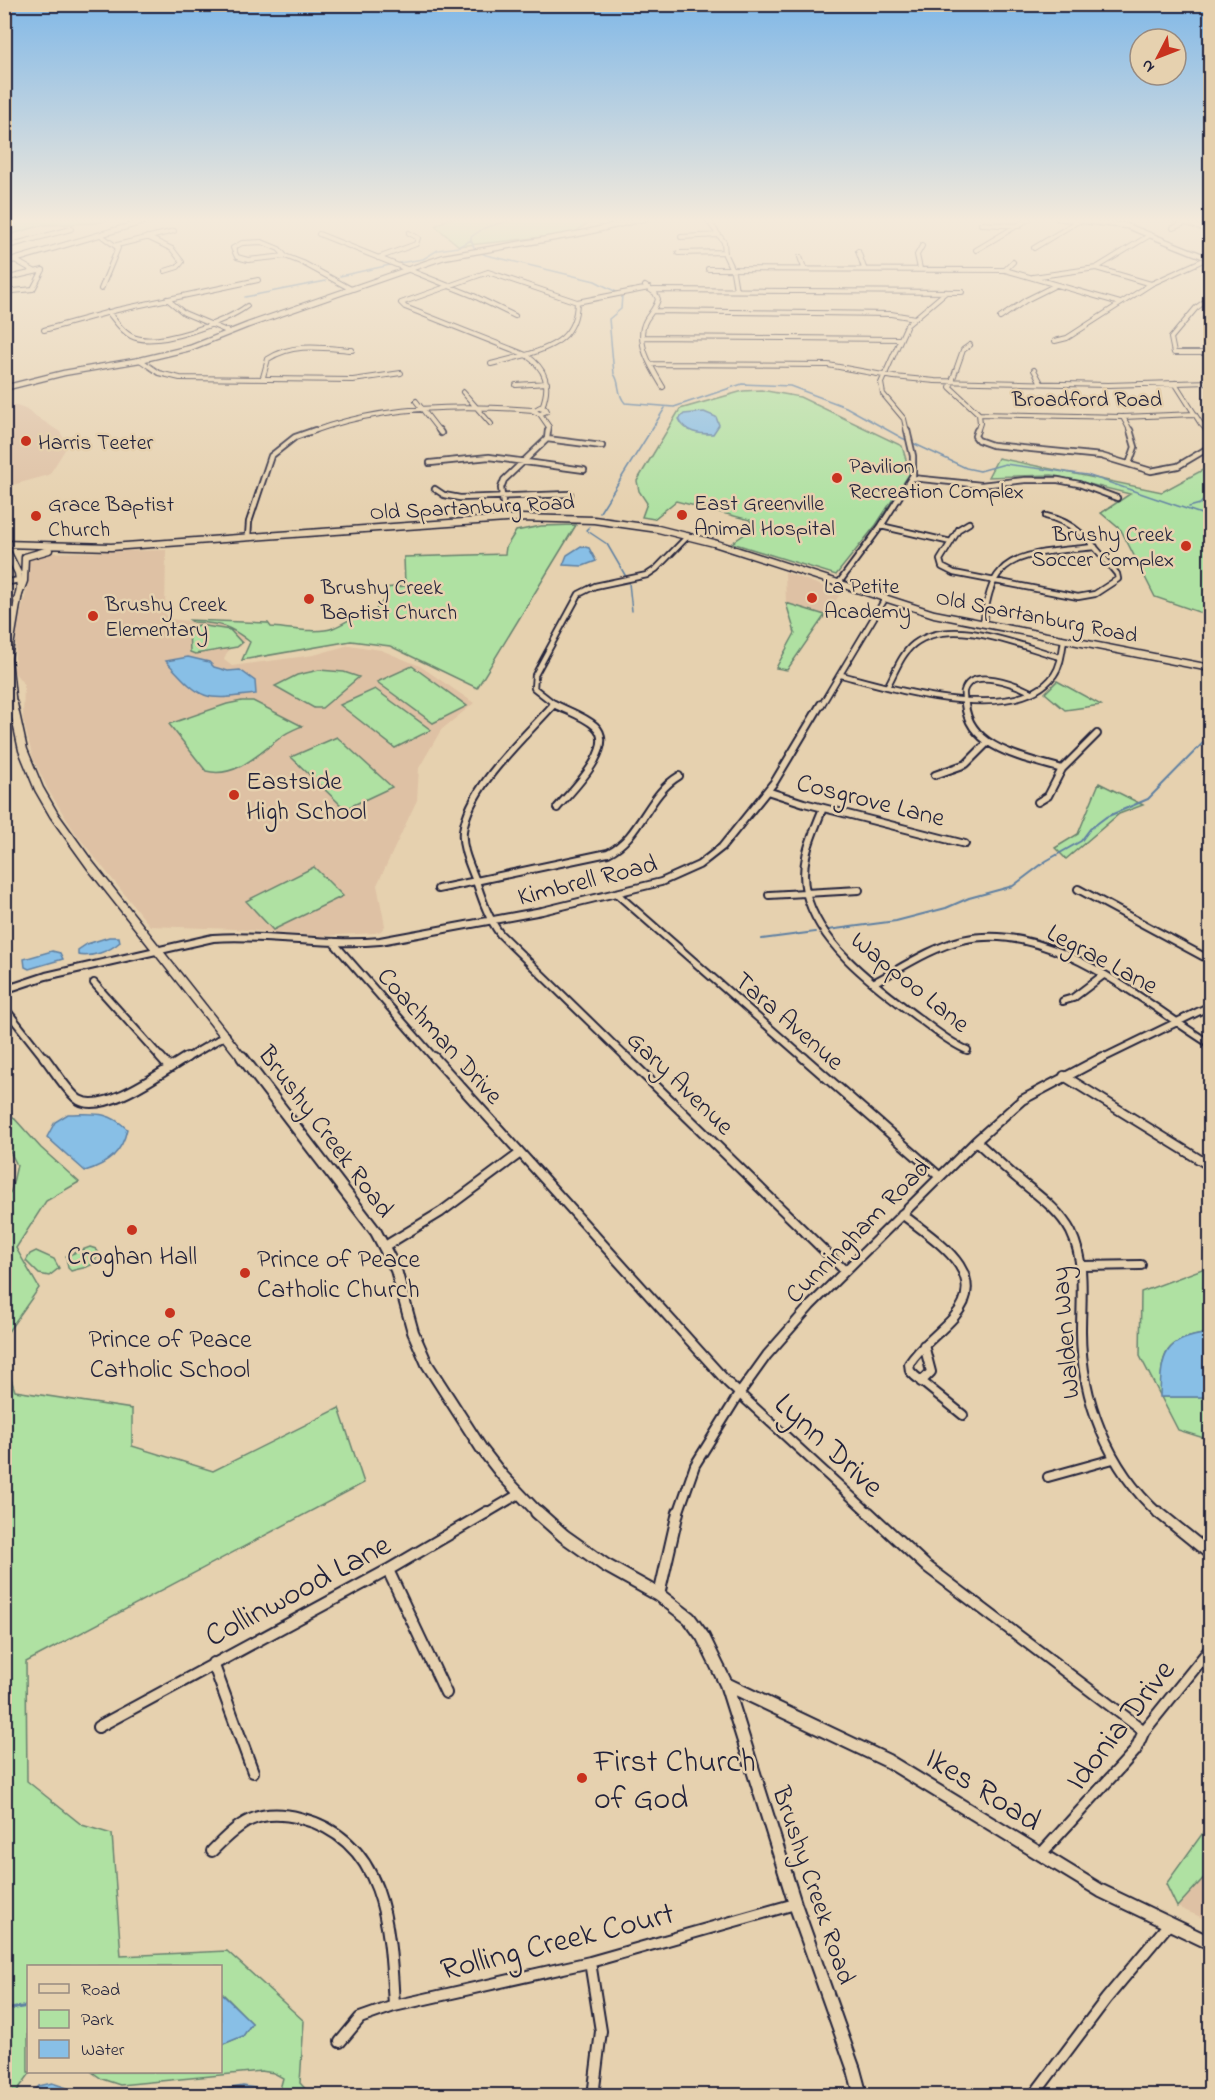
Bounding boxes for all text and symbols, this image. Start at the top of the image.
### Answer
north arrow [1128,27,1188,87]
text: N [1136,54,1161,78]
street label: Broadford Road [1011,385,1162,417]
place label: Harris Teeter [38,428,154,460]
marker: Harris Teeter [19,434,33,448]
place label: Pavilion Recreation Complex [849,452,1024,509]
marker: Pavilion Recreation Complex [830,471,844,485]
street label: Old Spartanburg Road [369,488,575,531]
place label: East Greenville Animal Hospital [694,489,835,546]
place label: Grace Baptist Church [48,490,175,547]
marker: East Greenville Animal Hospital [675,508,689,522]
marker: Grace Baptist Church [29,509,43,523]
place label: Brushy Creek Soccer Complex [1031,520,1174,577]
marker: Brushy Creek Soccer Complex [1179,539,1193,553]
place label: La Petite Academy [824,572,911,630]
place label: Brushy Creek Baptist Church [320,573,457,630]
street label: Old Spartanburg Road [932,583,1140,654]
place label: Brushy Creek Elementary [104,590,227,648]
marker: La Petite Academy [805,591,819,605]
marker: Brushy Creek Baptist Church [302,592,316,606]
marker: Brushy Creek Elementary [86,609,100,623]
place label: Eastside High School [246,764,367,832]
street label: Cosgrove Lane [792,765,949,839]
marker: Eastside High School [227,788,241,802]
street label: Kimbrell Road [514,846,662,918]
street label: Legrae Lane [1039,915,1164,1006]
street label: Wappoo Lane [841,923,977,1044]
street label: Coachman Drive [367,960,511,1114]
street label: Tara Avenue [725,964,852,1081]
street label: Gary Avenue [616,1023,742,1146]
street label: Brushy Creek Road [247,1038,402,1227]
street label: Cunningham Road [778,1150,941,1314]
marker: Croghan Hall [125,1223,139,1237]
place label: Croghan Hall [67,1239,197,1277]
place label: Prince of Peace Catholic Church [257,1242,421,1310]
street label: Walden Way [1042,1265,1092,1401]
marker: Prince of Peace Catholic Church [238,1266,252,1280]
marker: Prince of Peace Catholic School [163,1306,177,1320]
place label: Prince of Peace Catholic School [88,1322,252,1390]
street label: Lynn Drive [762,1383,894,1511]
street label: Collinwood Lane [197,1523,401,1661]
street label: Idonia Drive [1055,1650,1189,1802]
street label: Ikes Road [915,1737,1050,1845]
place label: First Church of God [593,1740,756,1824]
marker: First Church of God [575,1771,589,1785]
street label: Brushy Creek Road [760,1781,864,1990]
street label: Rolling Creek Court [436,1892,680,1995]
legend [27,1965,222,2073]
text: Road [81,1978,120,2004]
text: Park [81,2008,114,2034]
text: Water [81,2038,125,2064]

